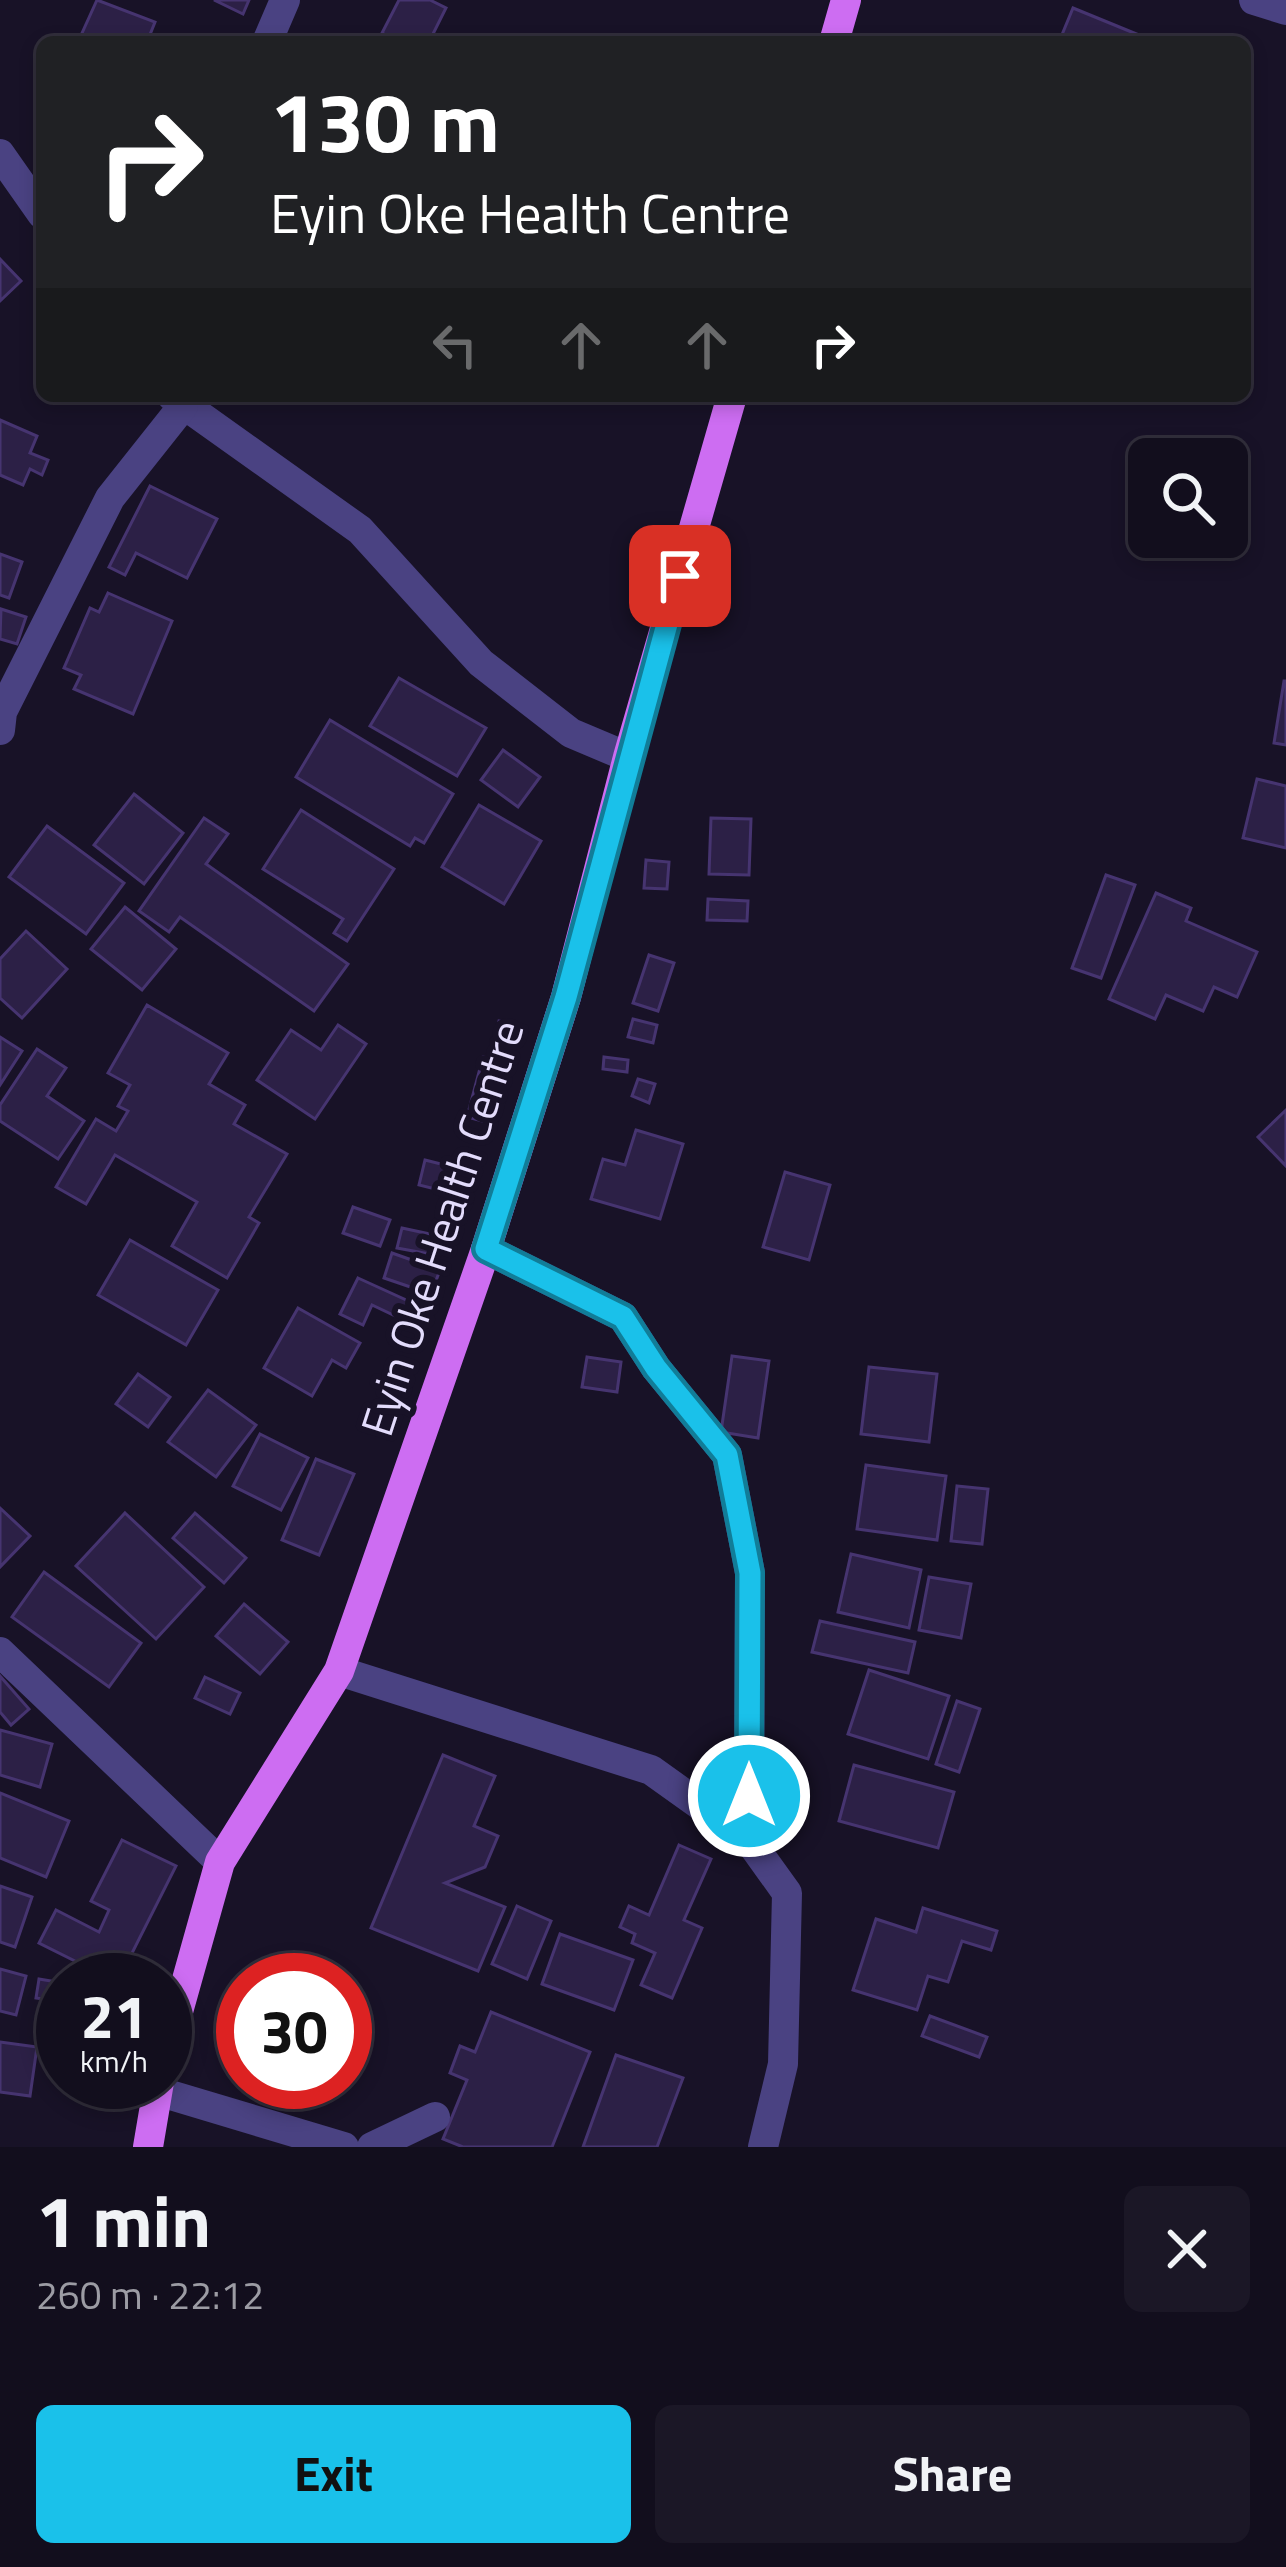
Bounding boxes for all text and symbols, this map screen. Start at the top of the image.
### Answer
text: 130 m [270,57,500,185]
icon: right [72,84,228,240]
text: Eyin Oke Health Centre [270,172,790,254]
icon: left [422,312,488,378]
icon: ahead [548,312,614,378]
icon: ahead [674,312,740,378]
icon: right [800,312,866,378]
map controls [1128,438,1248,558]
button: search [1128,438,1248,558]
pin [629,525,731,627]
icon: arrive [647,543,713,609]
street label: Eyin Oke Health Centre [342,1011,540,1444]
position arrow [686,1733,812,1859]
speed limit sign: 30 [216,1953,372,2109]
text: 21 [80,1970,148,2061]
text: km/h [80,2038,148,2084]
text: 1 min [36,2165,211,2275]
button: close [1124,2186,1250,2312]
text: 260 m · 22:12 [36,2265,264,2324]
button: Exit [36,2405,631,2543]
button: Share [655,2405,1250,2543]

